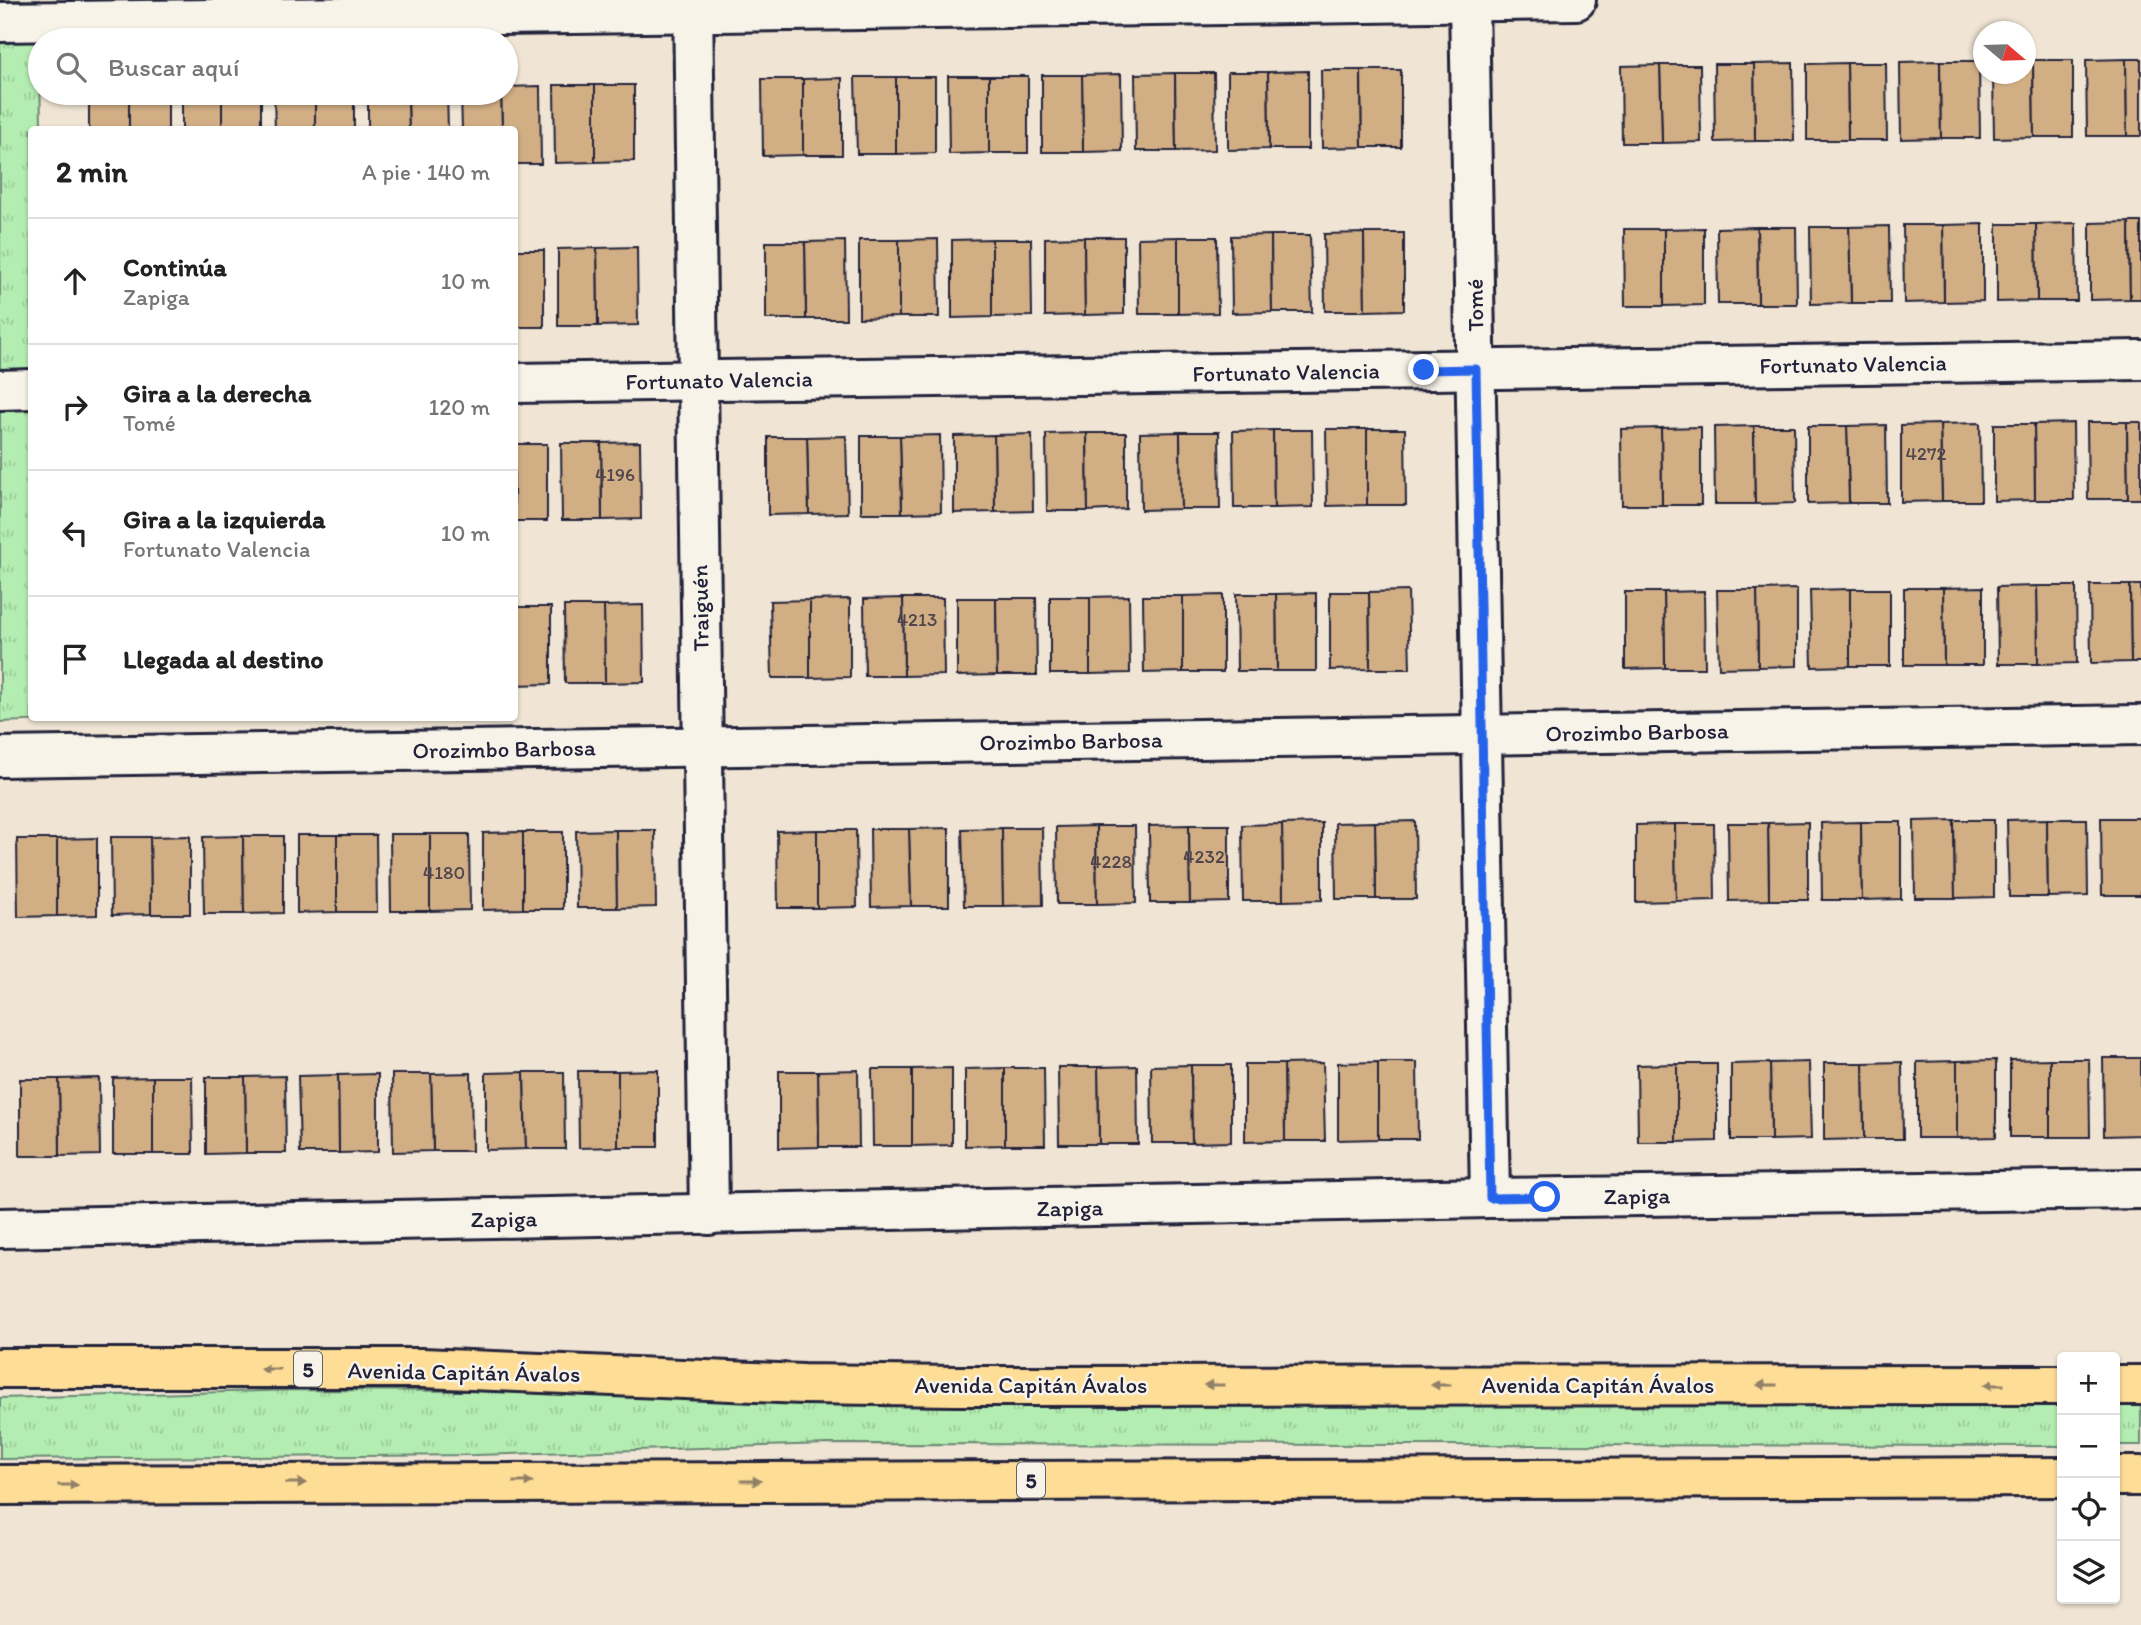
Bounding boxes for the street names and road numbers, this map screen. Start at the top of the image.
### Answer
street label: Tomé [1461,278,1489,332]
street label: Fortunato Valencia [1759,348,1947,380]
street label: Fortunato Valencia [1192,356,1380,388]
street label: Fortunato Valencia [625,364,813,396]
street label: Traiguén [685,564,715,652]
street label: Orozimbo Barbosa [1545,716,1729,748]
street label: Orozimbo Barbosa [979,725,1163,757]
street label: Orozimbo Barbosa [412,733,596,765]
street label: Zapiga [1603,1181,1671,1211]
street label: Zapiga [1036,1193,1104,1223]
street label: Zapiga [470,1204,538,1234]
road number: 5 [294,1352,322,1386]
street label: Avenida Capitán Ávalos [347,1356,581,1388]
street label: Avenida Capitán Ávalos [915,1371,1147,1399]
street label: Avenida Capitán Ávalos [1482,1371,1714,1399]
road number: 5 [1017,1462,1045,1498]

